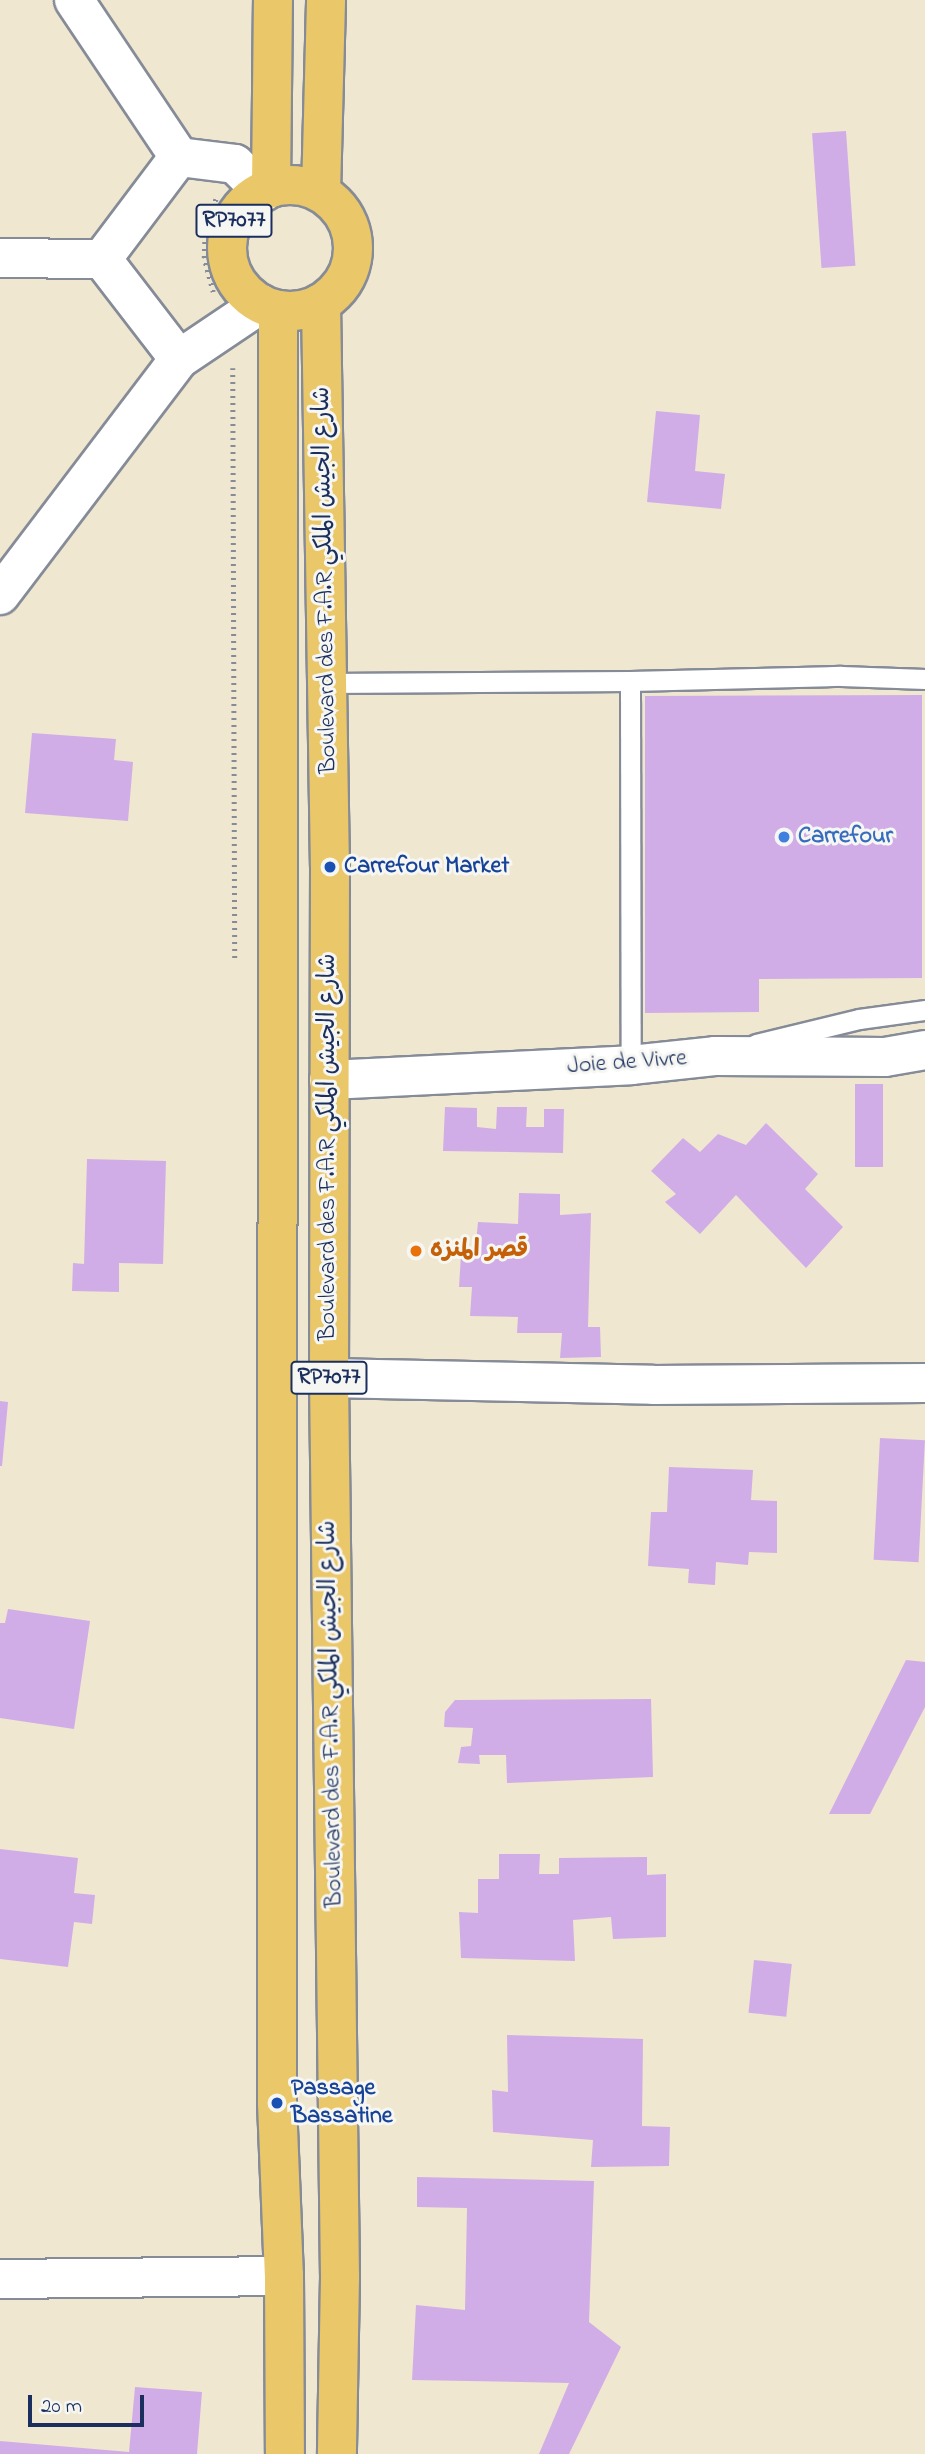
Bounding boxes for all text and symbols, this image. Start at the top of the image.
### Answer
road number: RP7077 [194,202,274,241]
street label: Boulevard des F.A.R شارع الجيش الملكي [308,386,344,774]
place label: Carrefour [798,823,893,851]
marker: Carrefour [776,829,792,845]
place label: Carrefour Market [344,853,509,881]
marker: Carrefour Market [322,859,338,875]
street label: Boulevard des F.A.R شارع الجيش الملكي [315,953,343,1341]
street label: Joie de Vivre [566,1044,688,1082]
place label: قصر المنزه [430,1237,528,1265]
marker: قصر المنزه [408,1243,424,1259]
road number: RP7077 [289,1358,369,1398]
street label: Boulevard des F.A.R شارع الجيش الملكي [314,1520,350,1908]
place label: Passage Bassatine [291,2075,392,2131]
marker: Passage Bassatine [269,2095,285,2111]
scale bar [32,2380,147,2424]
text: 20 m [41,2392,82,2422]

